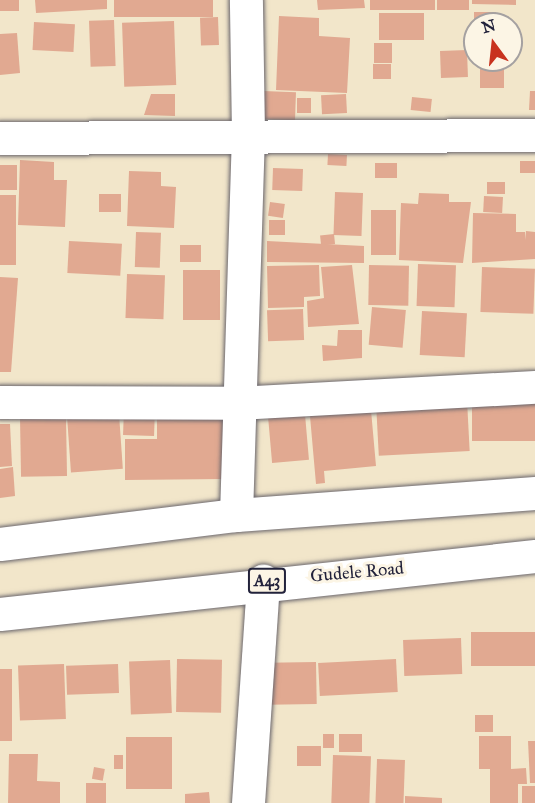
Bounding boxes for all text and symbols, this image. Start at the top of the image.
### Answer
north arrow [463,12,523,72]
text: N [480,15,498,37]
street label: Gudele Road [309,557,405,587]
road number: A43 [248,568,286,594]

